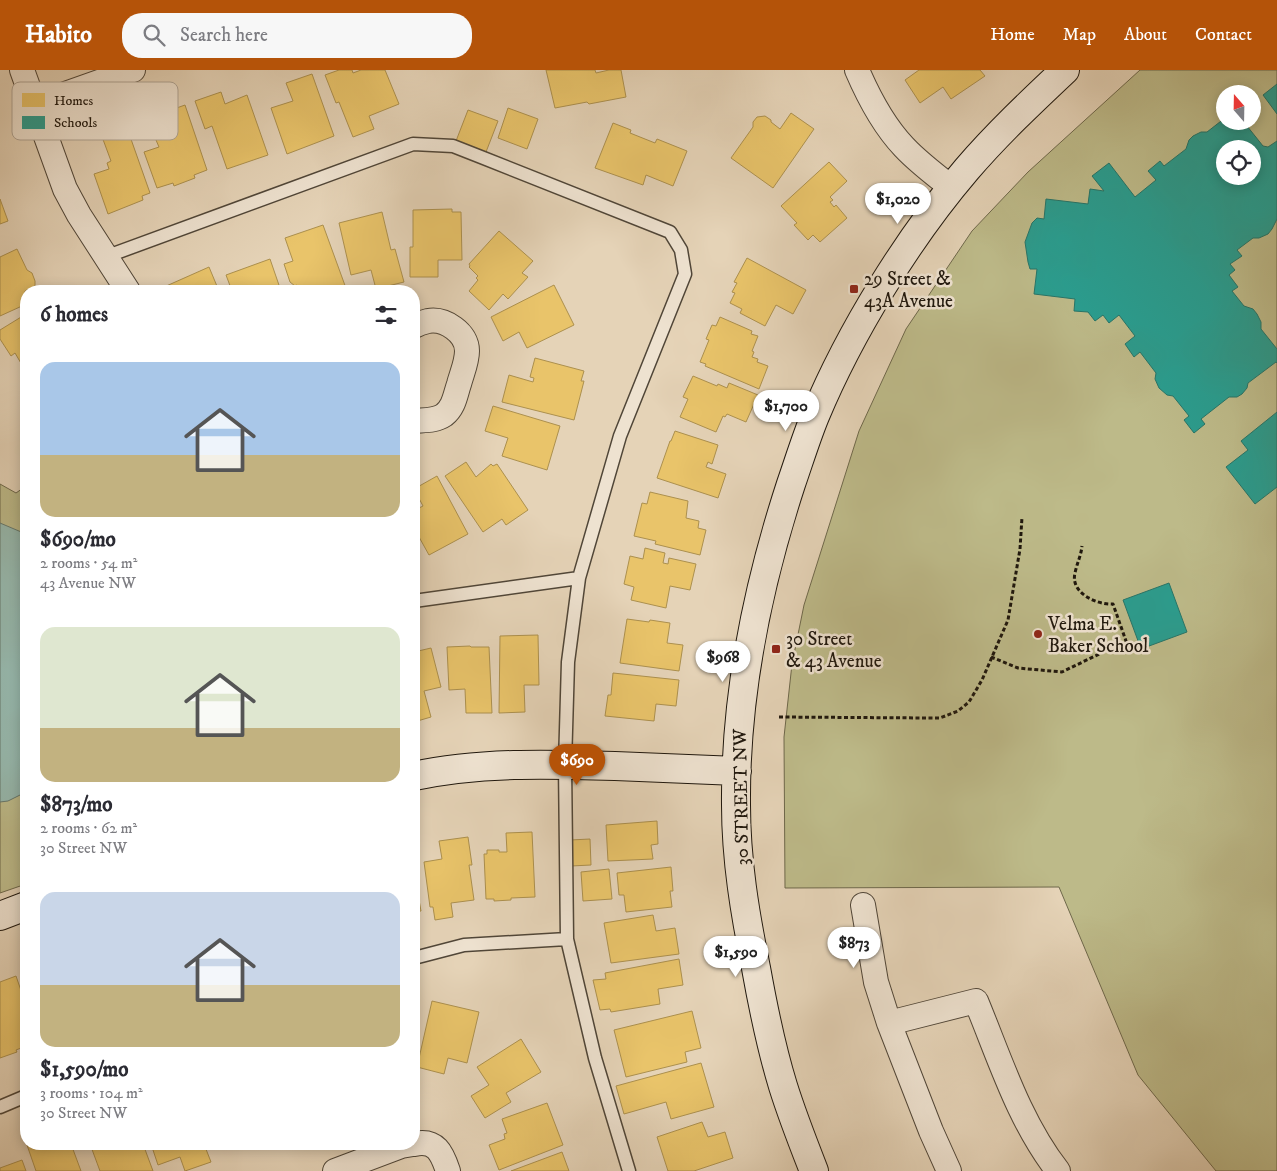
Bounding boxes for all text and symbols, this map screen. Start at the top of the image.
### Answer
search box [122,13,472,58]
text: Habito [25,20,92,50]
icon: search [140,21,168,49]
text: Search here [180,24,268,47]
text: Home [990,24,1035,46]
text: Map [1063,24,1096,46]
text: About [1124,24,1167,46]
text: Contact [1195,24,1252,46]
legend [12,82,178,140]
north arrow [1216,85,1261,130]
map controls [1216,85,1261,185]
text: Homes [54,92,94,110]
text: Schools [54,114,97,132]
button: locate [1216,140,1261,185]
pin: $1,020 [857,182,939,225]
text: $1,020 [876,189,920,209]
place label: 29 Street & 43A Avenue [864,268,953,313]
marker: 29 Street & 43A Avenue [848,283,860,295]
icon: filters [372,301,400,329]
text: 6 homes [40,302,108,328]
pin: $1,700 [745,390,827,432]
icon: home [175,395,265,485]
text: $1,700 [764,396,808,416]
text: $690/mo [40,527,116,553]
text: 2 rooms · 54 m² [40,553,137,573]
text: 43 Avenue NW [40,573,136,593]
place label: Velma E. Baker School [1047,613,1149,658]
place label: 30 Street & 43 Avenue [786,628,882,673]
marker: Velma E. Baker School [1032,628,1044,640]
pin: $968 [693,640,753,683]
marker: 30 Street & 43 Avenue [770,643,782,655]
text: $968 [706,647,740,667]
icon: home [175,660,265,750]
street label: 30 STREET NW [729,728,754,866]
pin: $690 [547,744,607,786]
text: $690 [560,750,594,770]
text: $873/mo [40,792,113,818]
text: 2 rooms · 62 m² [40,818,137,838]
text: 30 Street NW [40,838,127,858]
icon: home [175,925,265,1015]
pin: $873 [824,926,884,969]
text: $873 [838,933,870,953]
pin: $1,590 [695,936,777,978]
text: $1,590 [714,942,758,962]
text: $1,590/mo [40,1057,128,1083]
text: 3 rooms · 104 m² [40,1083,143,1103]
text: 30 Street NW [40,1103,127,1123]

